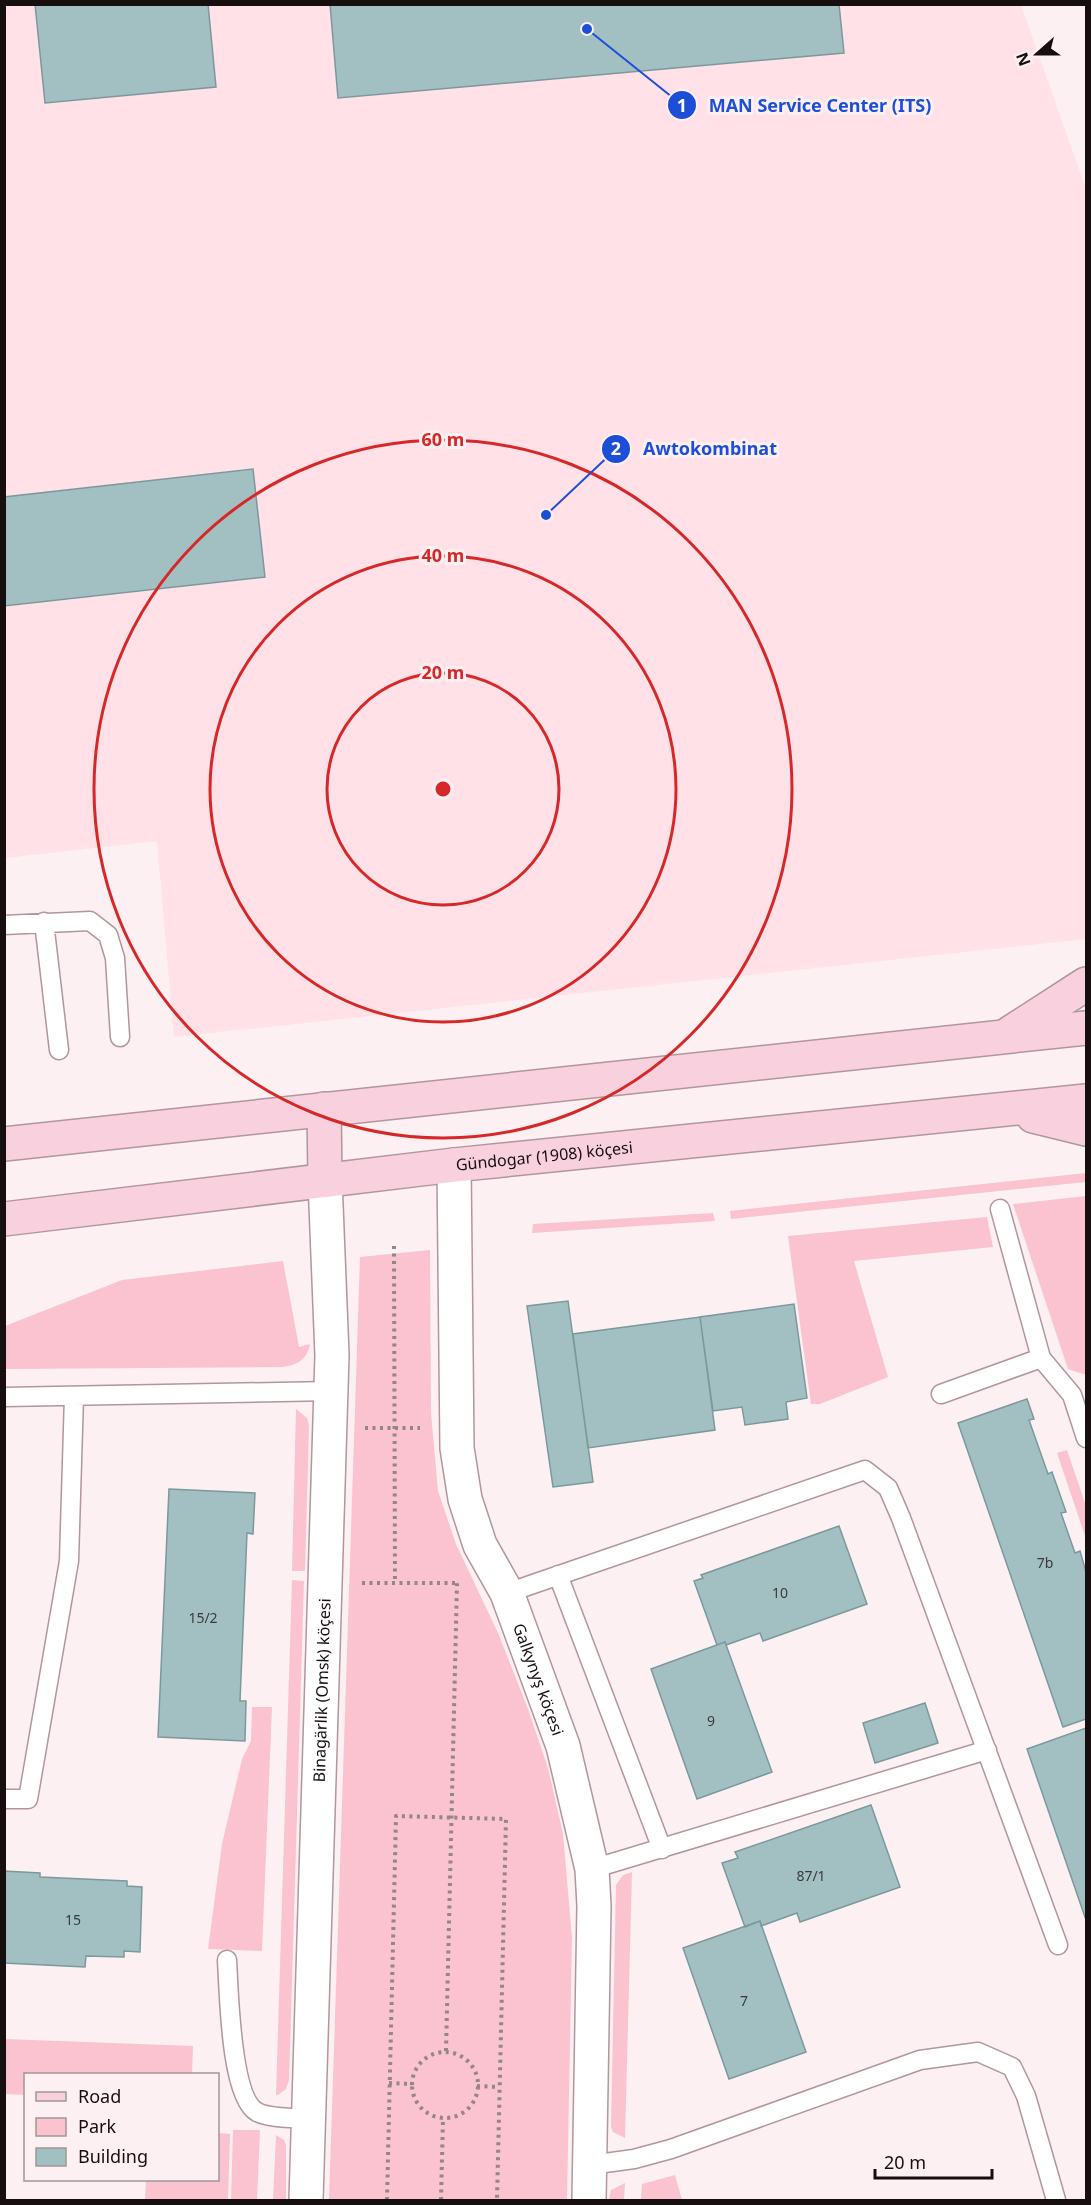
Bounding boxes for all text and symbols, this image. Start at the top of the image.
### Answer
north arrow [1007,24,1067,84]
text: N [1010,49,1036,69]
callout: MAN Service Center (ITS) [667,87,943,123]
text: 1 [677,93,687,117]
text: MAN Service Center (ITS) [709,93,931,117]
text: 60 m [422,427,464,451]
callout: Awtokombinat [601,431,789,467]
text: 2 [611,436,621,460]
text: Awtokombinat [643,436,777,460]
text: 40 m [422,543,464,567]
text: 20 m [422,660,464,684]
centre of rings [433,779,453,799]
street label: Gündogar (1908) köçesi [455,1136,634,1176]
house number: 7b [1037,1553,1053,1572]
house number: 10 [772,1583,788,1602]
street label: Binagärlik (Omsk) köçesi [308,1598,336,1783]
house number: 15/2 [188,1608,218,1627]
street label: Galkynyş köçesi [508,1620,569,1739]
house number: 9 [707,1711,715,1730]
house number: 87/1 [796,1866,826,1885]
house number: 15 [65,1910,81,1929]
house number: 7 [740,1991,748,2010]
legend [24,2073,219,2181]
text: Road [78,2084,121,2108]
text: Park [78,2114,116,2138]
scale bar [875,2142,992,2180]
text: Building [78,2144,148,2168]
text: 20 m [884,2150,926,2174]

